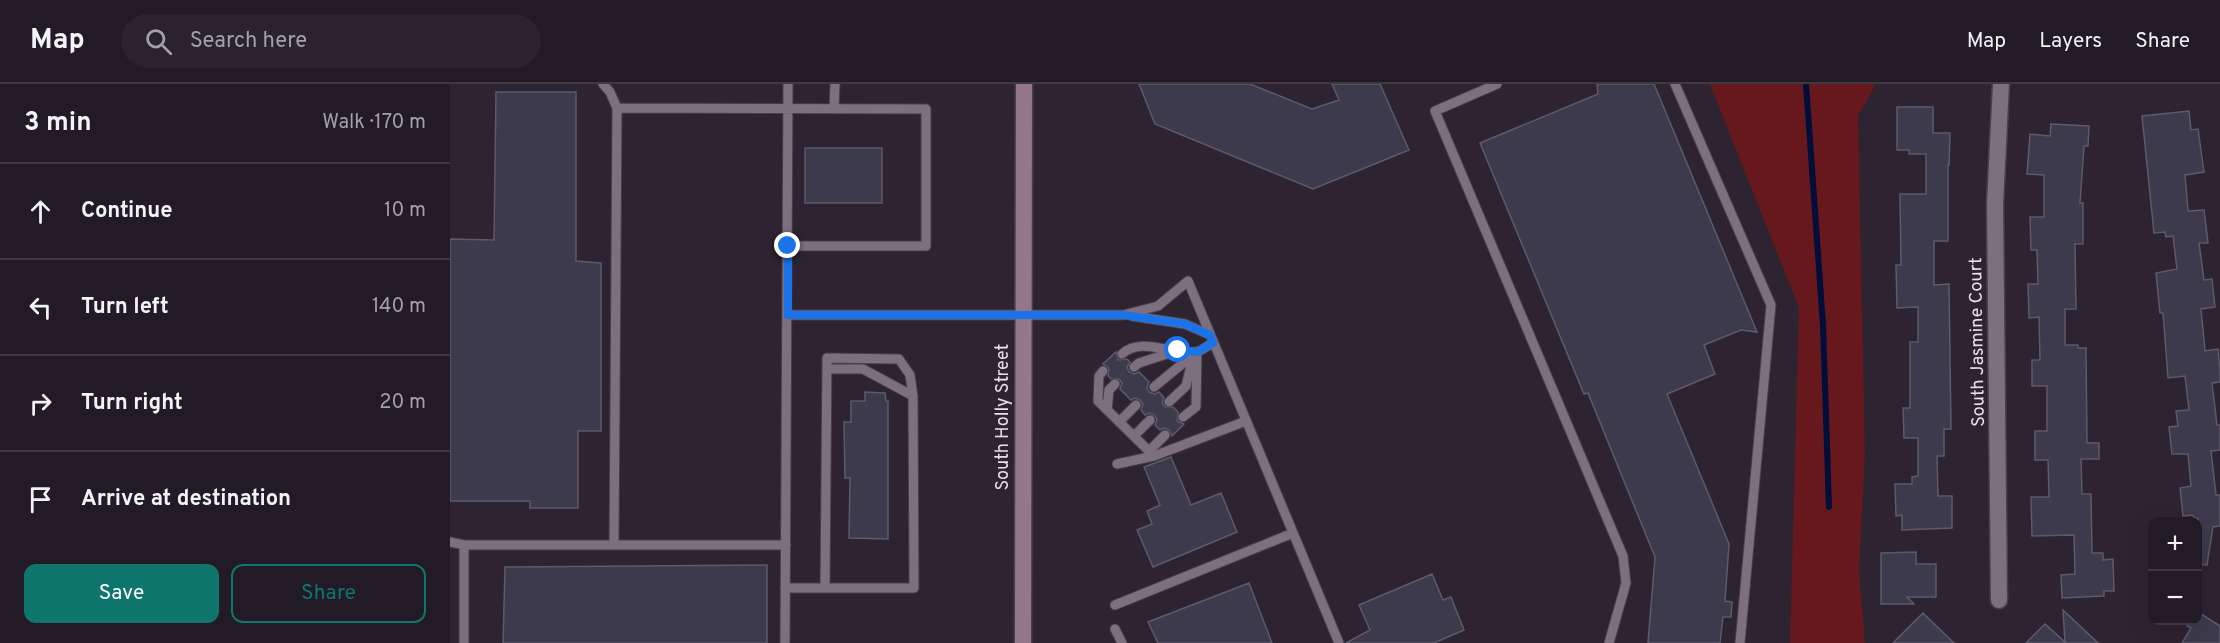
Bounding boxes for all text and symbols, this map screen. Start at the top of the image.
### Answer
search box [121,14,541,68]
text: Map [30,23,85,59]
icon: search [142,25,175,58]
text: Search here [190,28,307,55]
text: Map [1967,28,2006,55]
text: Layers [2039,28,2102,55]
text: Share [2135,28,2190,55]
text: 3 min [24,107,92,140]
text: Walk · 170 m [322,110,426,136]
icon: ahead [24,195,57,228]
text: Continue [81,198,172,225]
text: 10 m [384,198,426,224]
route end [774,232,800,258]
street label: South Jasmine Court [1965,257,1991,427]
icon: left [24,291,57,324]
text: Turn left [81,294,169,321]
text: 140 m [372,294,426,320]
route start [1164,336,1190,362]
street label: South Holly Street [992,344,1015,490]
icon: right [24,387,57,420]
text: Turn right [81,390,183,417]
text: 20 m [379,390,426,416]
icon: arrive [24,483,57,516]
text: Arrive at destination [81,486,291,513]
map controls [2148,517,2202,625]
button: + [2148,517,2202,571]
button: Save [24,564,219,623]
button: Share [231,564,426,623]
button: − [2148,571,2202,625]

